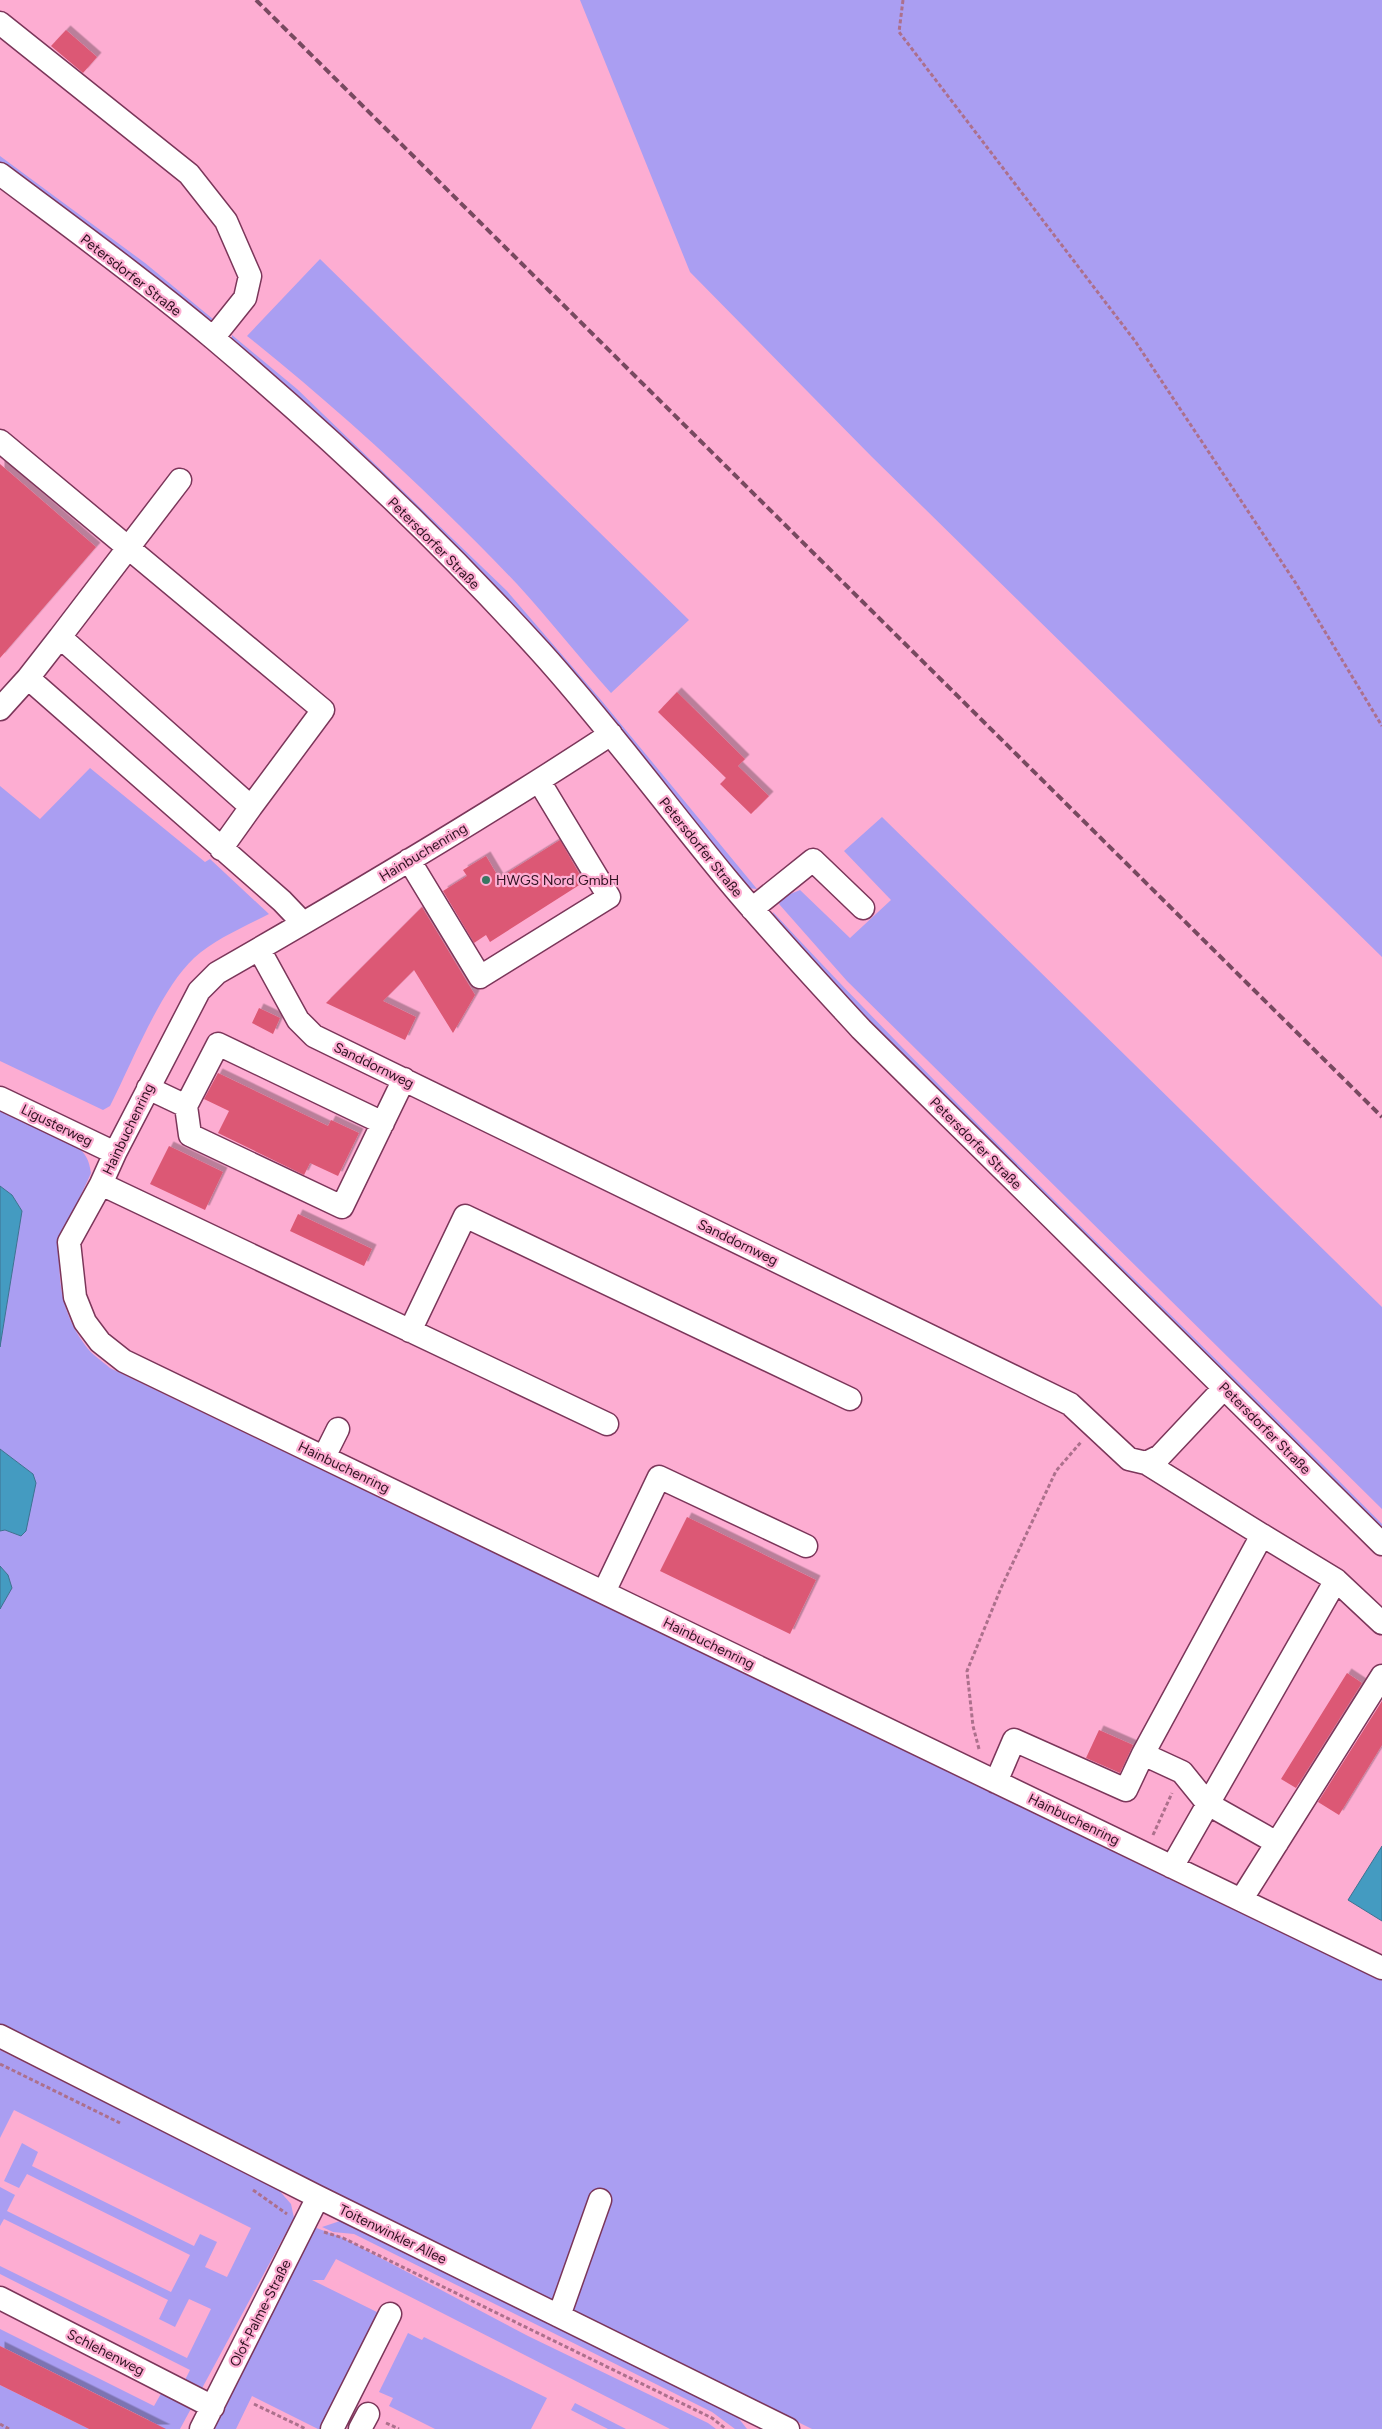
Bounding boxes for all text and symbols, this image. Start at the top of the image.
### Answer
street label: Petersdorfer Straße [77,231,185,320]
street label: Petersdorfer Straße [384,494,483,593]
street label: Petersdorfer Straße [655,794,746,901]
street label: Hainbuchenring [376,819,470,885]
place label: HWGS Nord GmbH [496,872,619,889]
marker: HWGS Nord GmbH [480,874,492,886]
street label: Sanddornweg [331,1039,417,1092]
street label: Hainbuchenring [99,1081,158,1178]
street label: Petersdorfer Straße [926,1094,1025,1193]
street label: Ligusterweg [18,1101,95,1150]
street label: Sanddornweg [695,1216,781,1269]
street label: Petersdorfer Straße [1215,1379,1314,1478]
street label: Hainbuchenring [295,1438,392,1497]
street label: Hainbuchenring [660,1614,757,1673]
street label: Hainbuchenring [1025,1790,1122,1849]
street label: Toitenwinkler Allee [336,2201,450,2268]
street label: Olof-Palme-Straße [226,2257,295,2370]
street label: Schlehenweg [64,2326,147,2379]

